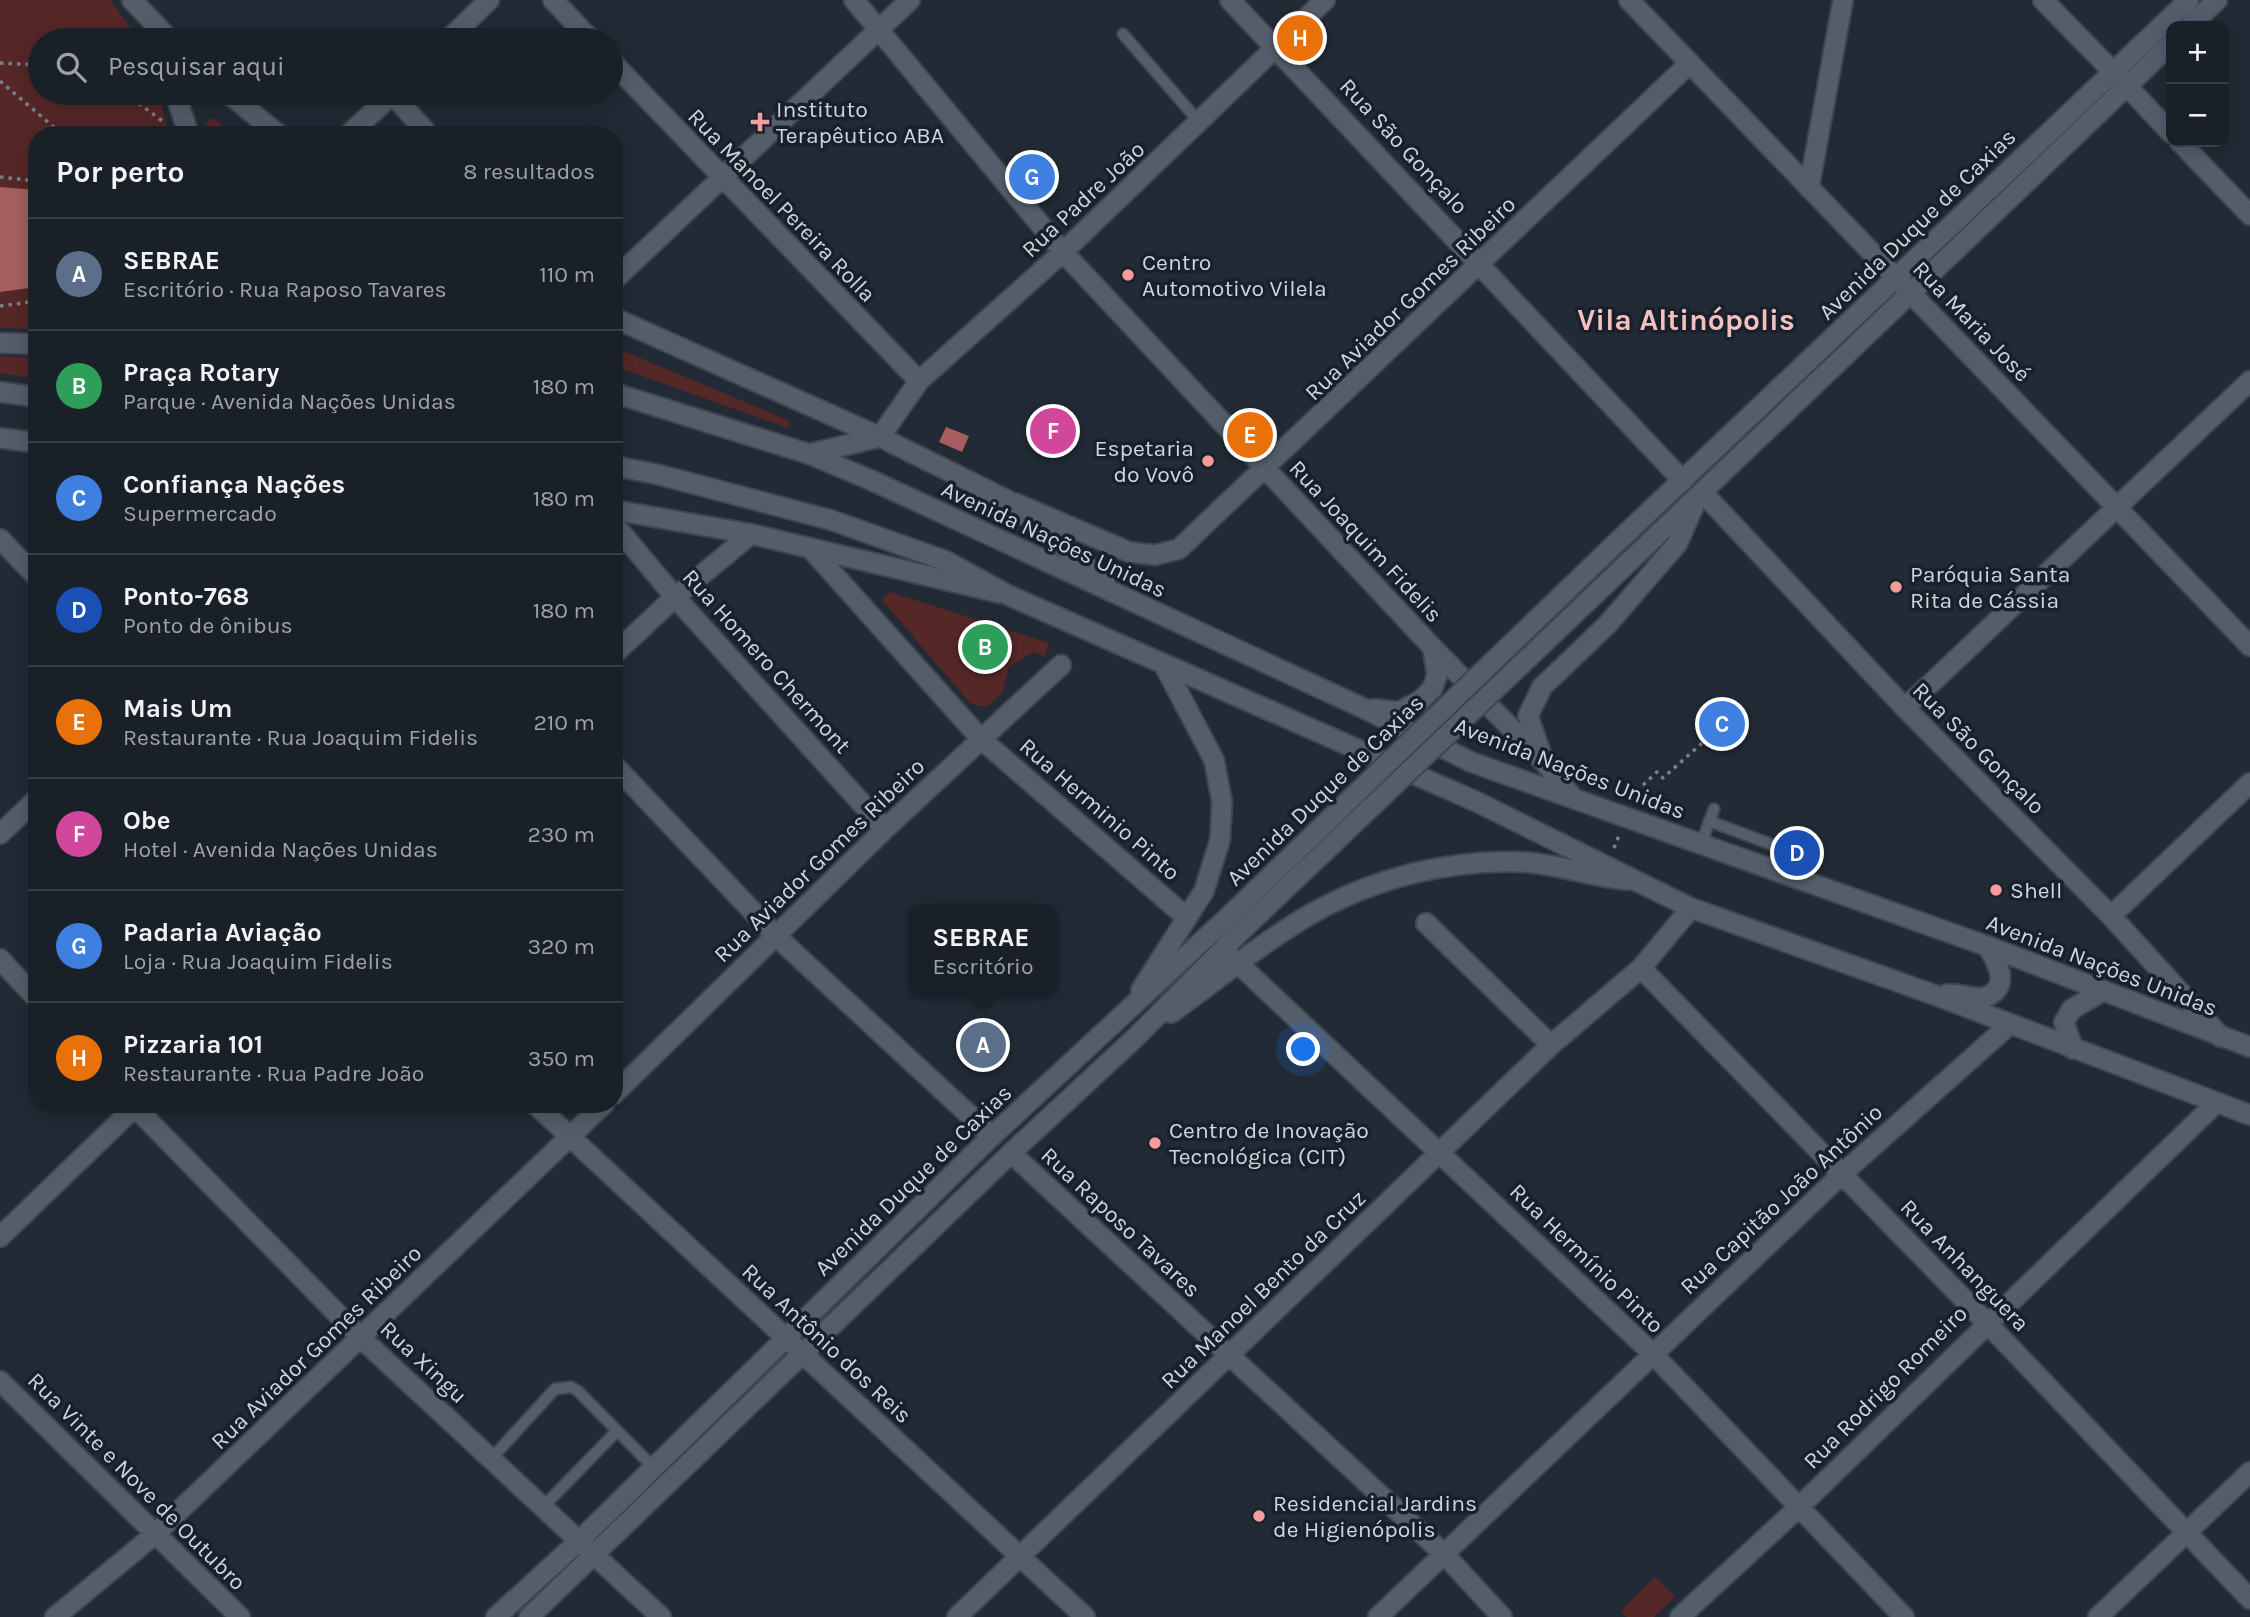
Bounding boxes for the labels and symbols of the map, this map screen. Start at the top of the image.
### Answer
pin: H [1277,12,1323,64]
street label: Rua São Gonçalo [1334,73,1473,220]
place label: Instituto Terapêutico ABA [776,96,944,149]
street label: Rua Manoel Pereira Rolla [682,103,881,308]
marker: Instituto Terapêutico ABA [750,112,770,132]
street label: Avenida Duque de Caxias [1813,123,2021,326]
street label: Rua Padre João [1016,136,1150,263]
pin: G [1009,151,1055,203]
street label: Rua Aviador Gomes Ribeiro [1299,191,1521,406]
place label: Centro Automotivo Vilela [1142,249,1327,302]
street label: Rua Maria José [1907,255,2036,387]
marker: Centro Automotivo Vilela [1120,267,1136,283]
district label: Vila Altinópolis [1577,302,1795,338]
pin: F [1030,405,1076,457]
pin: E [1227,409,1273,461]
place label: Espetaria do Vovô [1095,435,1194,488]
marker: Espetaria do Vovô [1200,453,1216,469]
street label: Rua Joaquim Fidelis [1284,455,1448,628]
street label: Avenida Nações Unidas [937,475,1170,603]
place label: Paróquia Santa Rita de Cássia [1910,561,2070,614]
street label: Rua Homero Chermont [677,564,857,759]
marker: Paróquia Santa Rita de Cássia [1888,579,1904,595]
pin: B [962,621,1008,673]
street label: Rua São Gonçalo [1907,677,2050,820]
street label: Avenida Duque de Caxias [1221,689,1429,892]
pin: C [1699,698,1745,750]
street label: Avenida Nações Unidas [1451,712,1689,825]
street label: Rua Herminio Pinto [1014,732,1185,886]
street label: Rua Aviador Gomes Ribeiro [708,753,930,968]
pin: D [1774,827,1820,879]
place label: Shell [2010,877,2062,904]
marker: Shell [1988,882,2004,898]
street label: Avenida Nações Unidas [1983,909,2221,1022]
pin: A [960,1019,1006,1071]
your location [1286,1032,1320,1066]
street label: Avenida Duque de Caxias [809,1079,1017,1282]
street label: Rua Capitão João Antônio [1675,1099,1888,1300]
place label: Centro de Inovação Tecnológica (CIT) [1169,1117,1369,1170]
marker: Centro de Inovação Tecnológica (CIT) [1147,1135,1163,1151]
street label: Rua Raposo Tavares [1036,1142,1206,1303]
street label: Rua Hermínio Pinto [1504,1178,1669,1339]
street label: Rua Manoel Bento da Cruz [1155,1184,1371,1394]
street label: Rua Anhanguera [1895,1194,2035,1337]
street label: Rua Aviador Gomes Ribeiro [205,1240,427,1455]
street label: Rua Antônio dos Reis [736,1258,917,1429]
street label: Rua Rodrigo Romeiro [1798,1300,1973,1475]
street label: Rua Xingu [375,1315,473,1409]
street label: Rua Vinte e Nove de Outubro [22,1367,251,1596]
place label: Residencial Jardins de Higienópolis [1273,1490,1477,1543]
marker: Residencial Jardins de Higienópolis [1251,1508,1267,1524]

